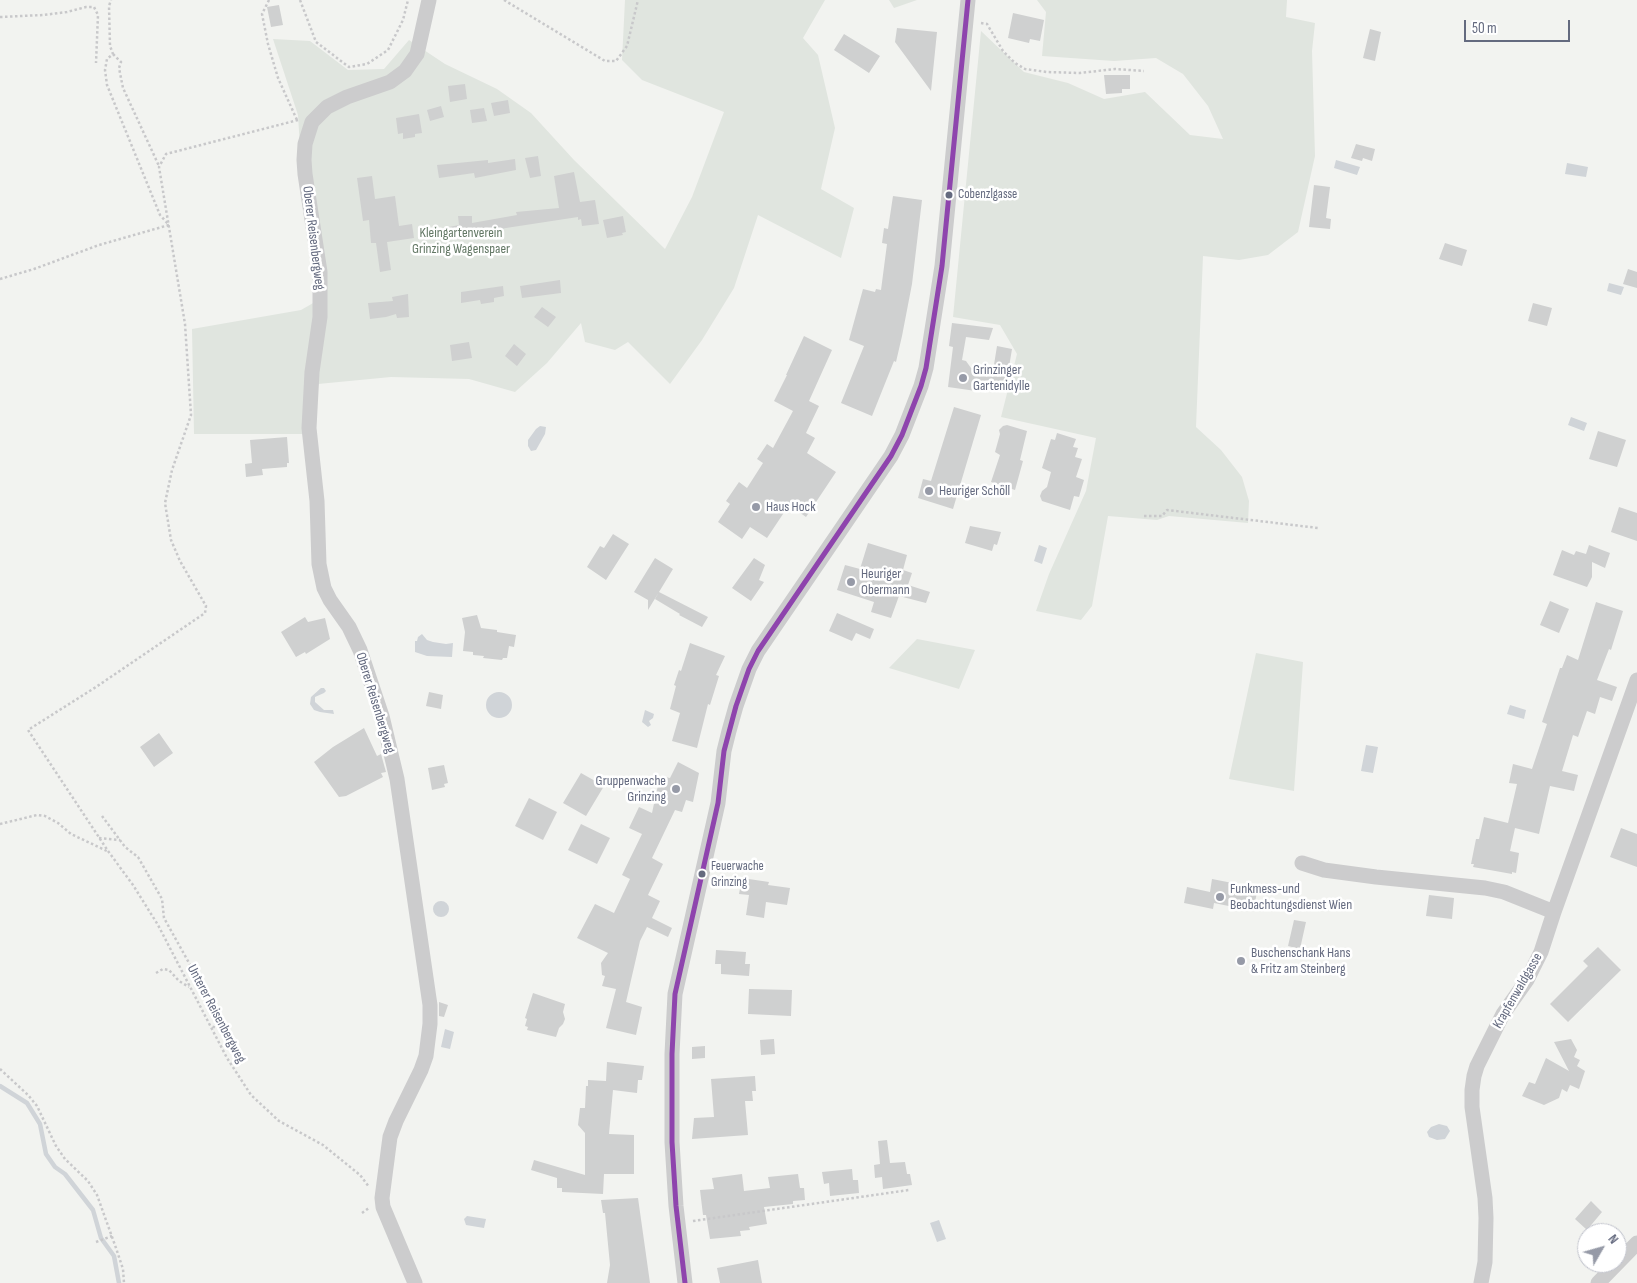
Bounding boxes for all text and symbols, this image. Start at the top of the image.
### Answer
scale bar [1467,10,1573,42]
text: 50 m [1472,19,1497,38]
street label: Oberer Reisenbergweg [298,185,328,291]
place label: Cobenzlgasse [958,187,1017,203]
marker: Cobenzlgasse [944,190,954,200]
park label: Kleingartenverein Grinzing Wagenspaer [412,225,510,258]
place label: Grinzinger Gartenidylle [973,362,1030,394]
marker: Grinzinger Gartenidylle [957,372,969,384]
place label: Heuriger Schöll [939,483,1010,499]
marker: Heuriger Schöll [923,485,935,497]
place label: Haus Hock [766,499,815,515]
marker: Haus Hock [750,501,762,513]
place label: Heuriger Obermann [861,566,910,598]
marker: Heuriger Obermann [845,576,857,588]
street label: Oberer Reisenbergweg [352,650,398,756]
place label: Gruppenwache Grinzing [596,773,666,806]
marker: Gruppenwache Grinzing [670,783,682,795]
place label: Feuerwache Grinzing [711,859,764,890]
marker: Feuerwache Grinzing [697,869,707,879]
place label: Funkmess-und Beobachtungsdienst Wien [1230,881,1352,914]
marker: Funkmess-und Beobachtungsdienst Wien [1214,891,1226,903]
place label: Buschenschank Hans & Fritz am Steinberg [1251,945,1350,978]
street label: Krapfenwaldgasse [1490,950,1546,1032]
marker: Buschenschank Hans & Fritz am Steinberg [1235,955,1247,967]
street label: Unterer Reisenbergweg [183,962,249,1066]
north arrow [1577,1223,1627,1273]
text: N [1604,1231,1622,1247]

